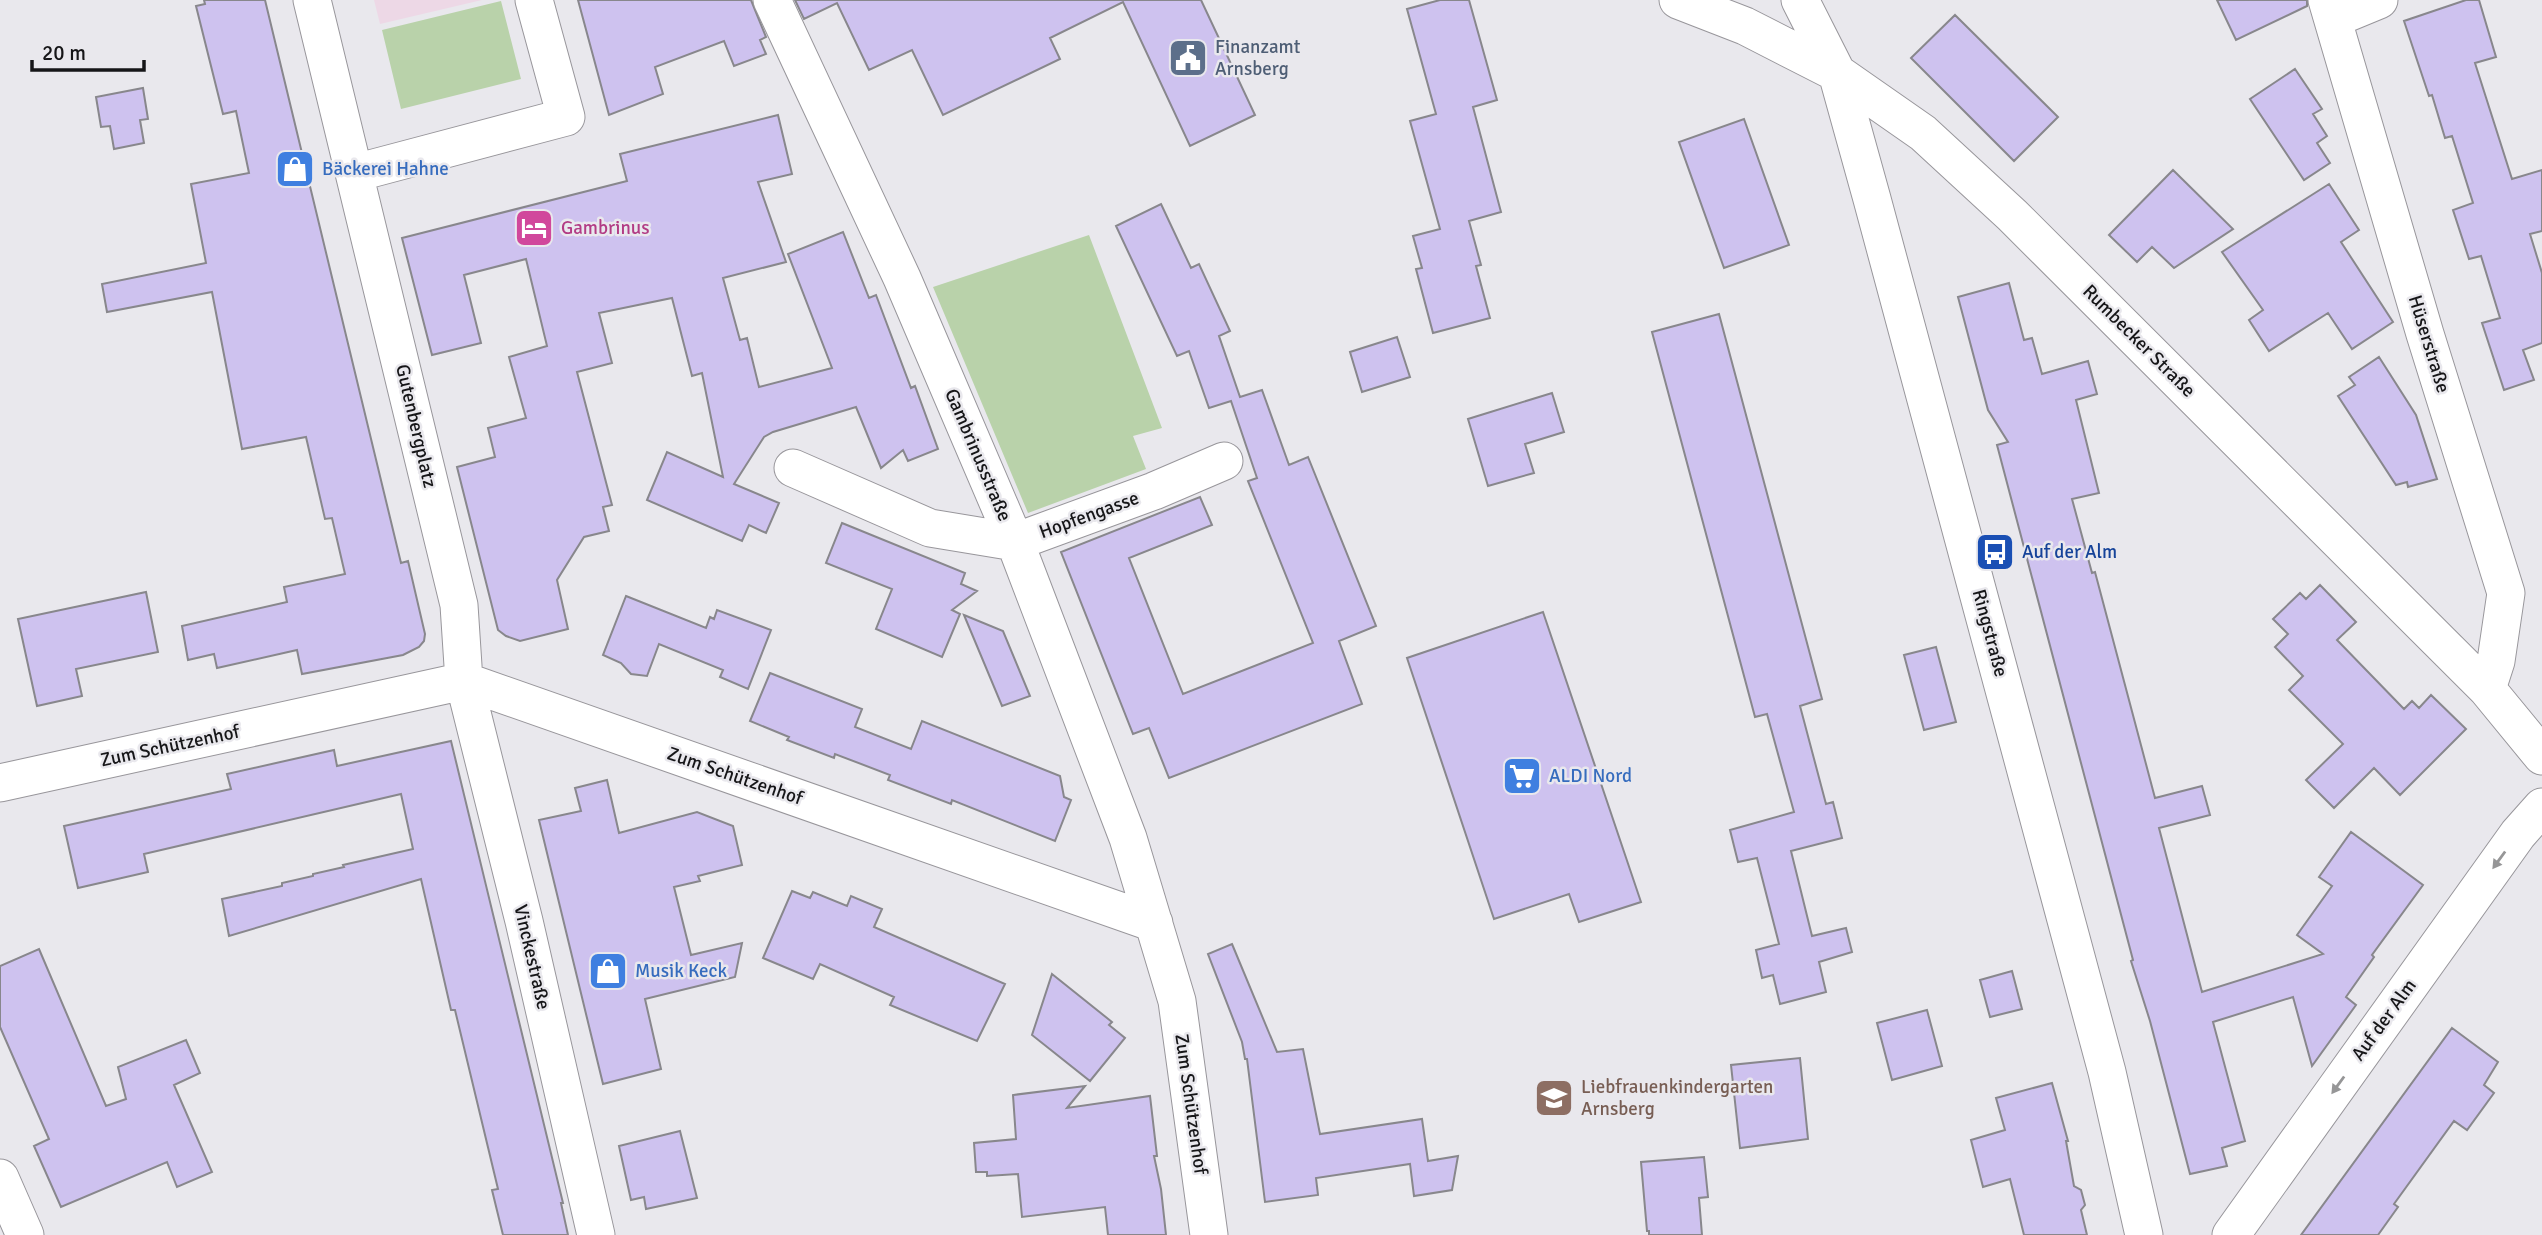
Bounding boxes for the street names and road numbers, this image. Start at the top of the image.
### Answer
street label: Rumbecker Straße [2077,279,2201,403]
street label: Hüserstraße [2403,292,2455,396]
street label: Gutenbergplatz [390,362,442,490]
street label: Gambrinusstraße [939,385,1017,525]
street label: Hopfengasse [1036,486,1142,544]
street label: Ringstraße [1967,587,2013,679]
street label: Zum Schützenhof [98,719,243,772]
street label: Zum Schützenhof [664,742,807,811]
street label: Vinckestraße [508,902,556,1012]
street label: Auf der Alm [2346,974,2422,1066]
street label: Zum Schützenhof [1169,1032,1213,1177]

